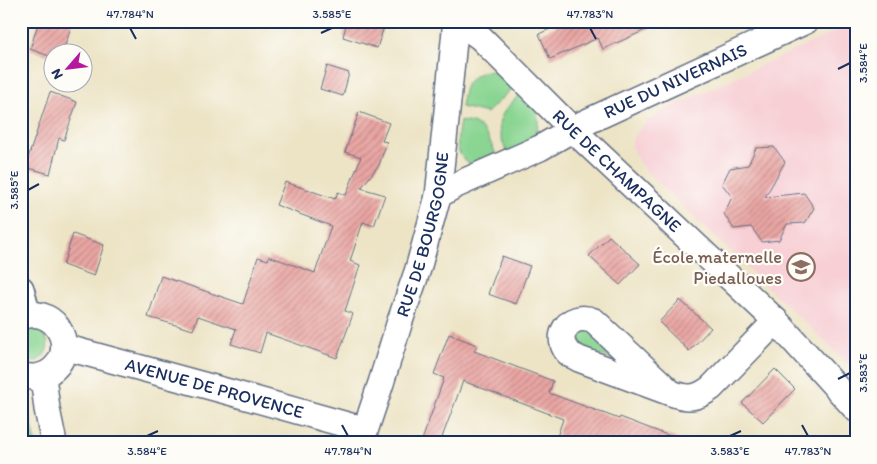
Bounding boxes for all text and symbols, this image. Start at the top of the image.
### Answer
text: 47.784°N [106,7,154,21]
text: 3.585°E [313,7,352,21]
text: 47.783°N [567,7,613,21]
street label: RUE DU NIVERNAIS [600,39,751,124]
north arrow [42,42,92,92]
text: 3.584°E [856,43,870,83]
text: N [47,66,67,82]
street label: RUE DE CHAMPAGNE [548,105,686,237]
street label: RUE DE BOURGOGNE [391,151,454,320]
text: 3.585°E [7,170,21,209]
place label: École maternelle Piedalloues [652,246,782,289]
school or university icon: École maternelle Piedalloues [786,252,816,282]
street label: AVENUE DE PROVENCE [123,353,306,423]
text: 3.583°E [856,353,870,393]
text: 3.584°E [127,444,167,458]
text: 47.784°N [324,444,372,458]
text: 3.583°E [710,444,750,458]
text: 47.783°N [785,444,831,458]

